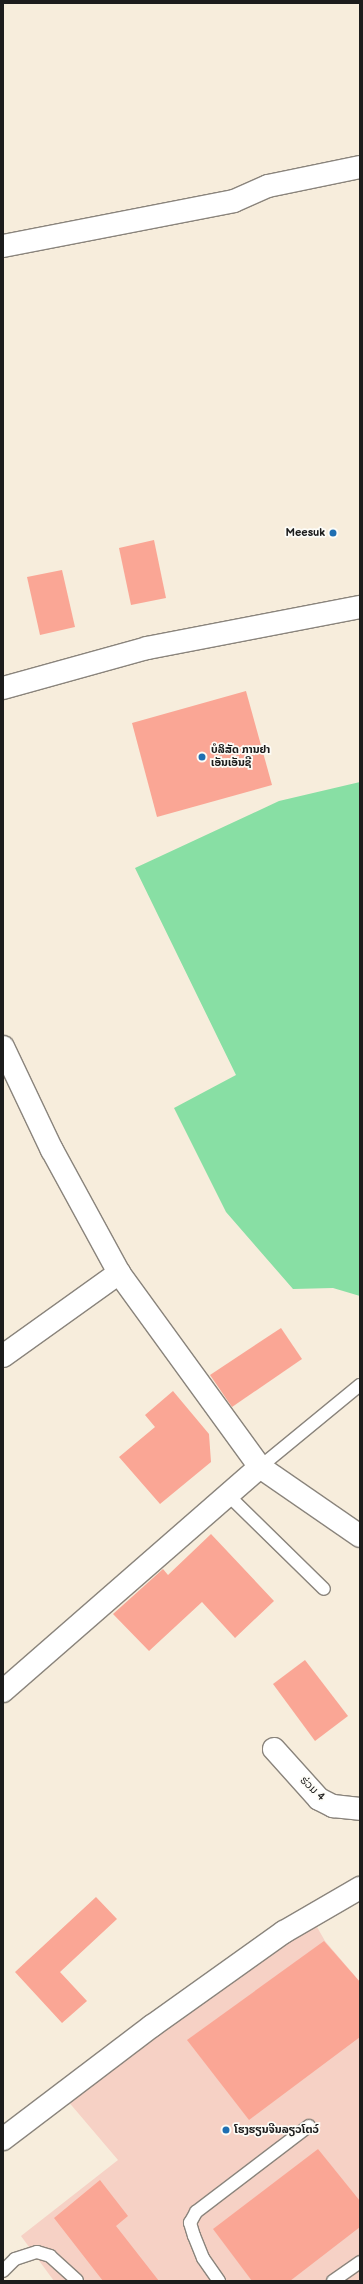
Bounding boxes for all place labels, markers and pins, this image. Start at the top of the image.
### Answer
place label: Meesuk [286,526,325,540]
marker: Meesuk [328,528,338,538]
place label: ບໍລິສັດ ການຢາ ເອັນເອັນຊີ [211,744,270,770]
marker: ບໍລິສັດ ການຢາ ເອັນເອັນຊີ [196,751,208,763]
place label: ໂຮງຮຽນຈີນລຽວໂຕວ໌ [234,2123,319,2137]
marker: ໂຮງຮຽນຈີນລຽວໂຕວ໌ [221,2125,231,2135]

